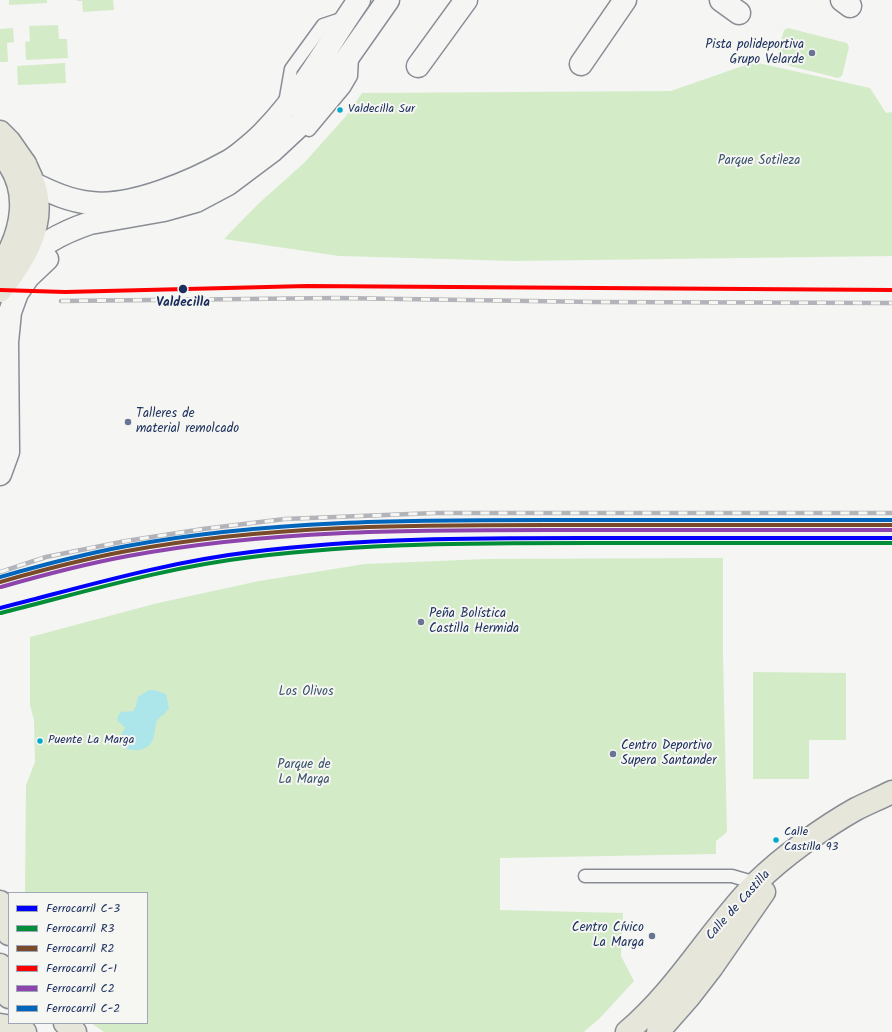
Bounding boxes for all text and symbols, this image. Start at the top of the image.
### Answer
place label: Pista polideportiva Grupo Velarde [705,38,804,69]
marker: Pista polideportiva Grupo Velarde [807,48,817,58]
place label: Valdecilla Sur [348,103,415,117]
marker: Valdecilla Sur [335,105,345,115]
park label: Parque Sotileza [718,154,800,170]
marker: Valdecilla [177,283,189,295]
place label: Valdecilla [156,296,210,312]
place label: Talleres de material remolcado [136,407,239,438]
marker: Talleres de material remolcado [123,417,133,427]
place label: Peña Bolística Castilla Hermida [429,607,519,638]
marker: Peña Bolística Castilla Hermida [416,617,426,627]
park label: Los Olivos [279,685,333,701]
place label: Puente La Marga [48,734,134,748]
marker: Puente La Marga [35,736,45,746]
place label: Centro Deportivo Supera Santander [621,739,716,770]
marker: Centro Deportivo Supera Santander [608,749,618,759]
park label: Parque de La Marga [277,758,331,789]
place label: Calle Castilla 93 [784,826,838,854]
marker: Calle Castilla 93 [771,835,781,845]
street label: Calle de Castilla [703,868,775,944]
legend [8,892,148,1024]
text: Ferrocarril C-3 [46,899,120,918]
text: Ferrocarril R3 [46,919,114,938]
place label: Centro Cívico La Marga [572,921,644,952]
marker: Centro Cívico La Marga [647,931,657,941]
text: Ferrocarril R2 [46,939,115,958]
text: Ferrocarril C-1 [46,959,117,978]
text: Ferrocarril C2 [46,979,115,998]
text: Ferrocarril C-2 [46,999,120,1018]

